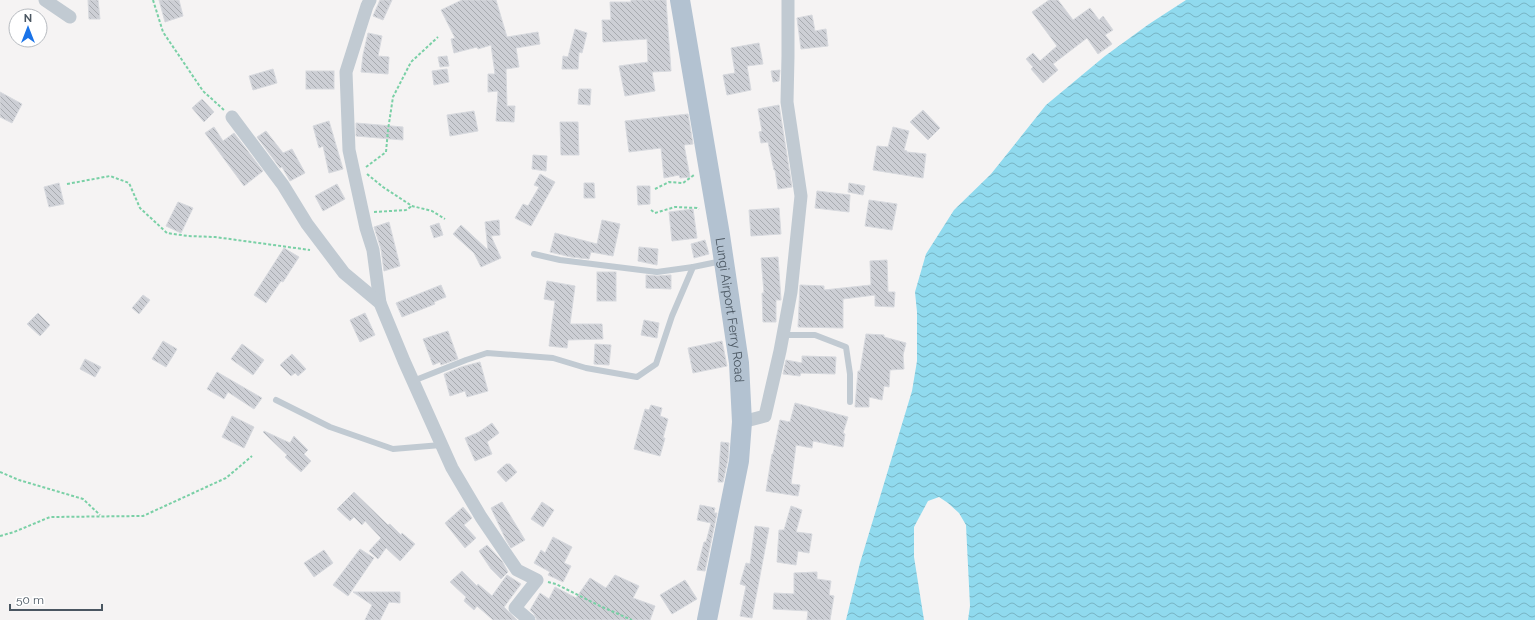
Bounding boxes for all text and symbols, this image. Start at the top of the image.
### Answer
north arrow [8,8,48,48]
text: N [24,12,32,25]
street label: Lungi Airport Ferry Road [713,236,747,383]
scale bar [10,586,102,612]
text: 50 m [16,593,44,607]

